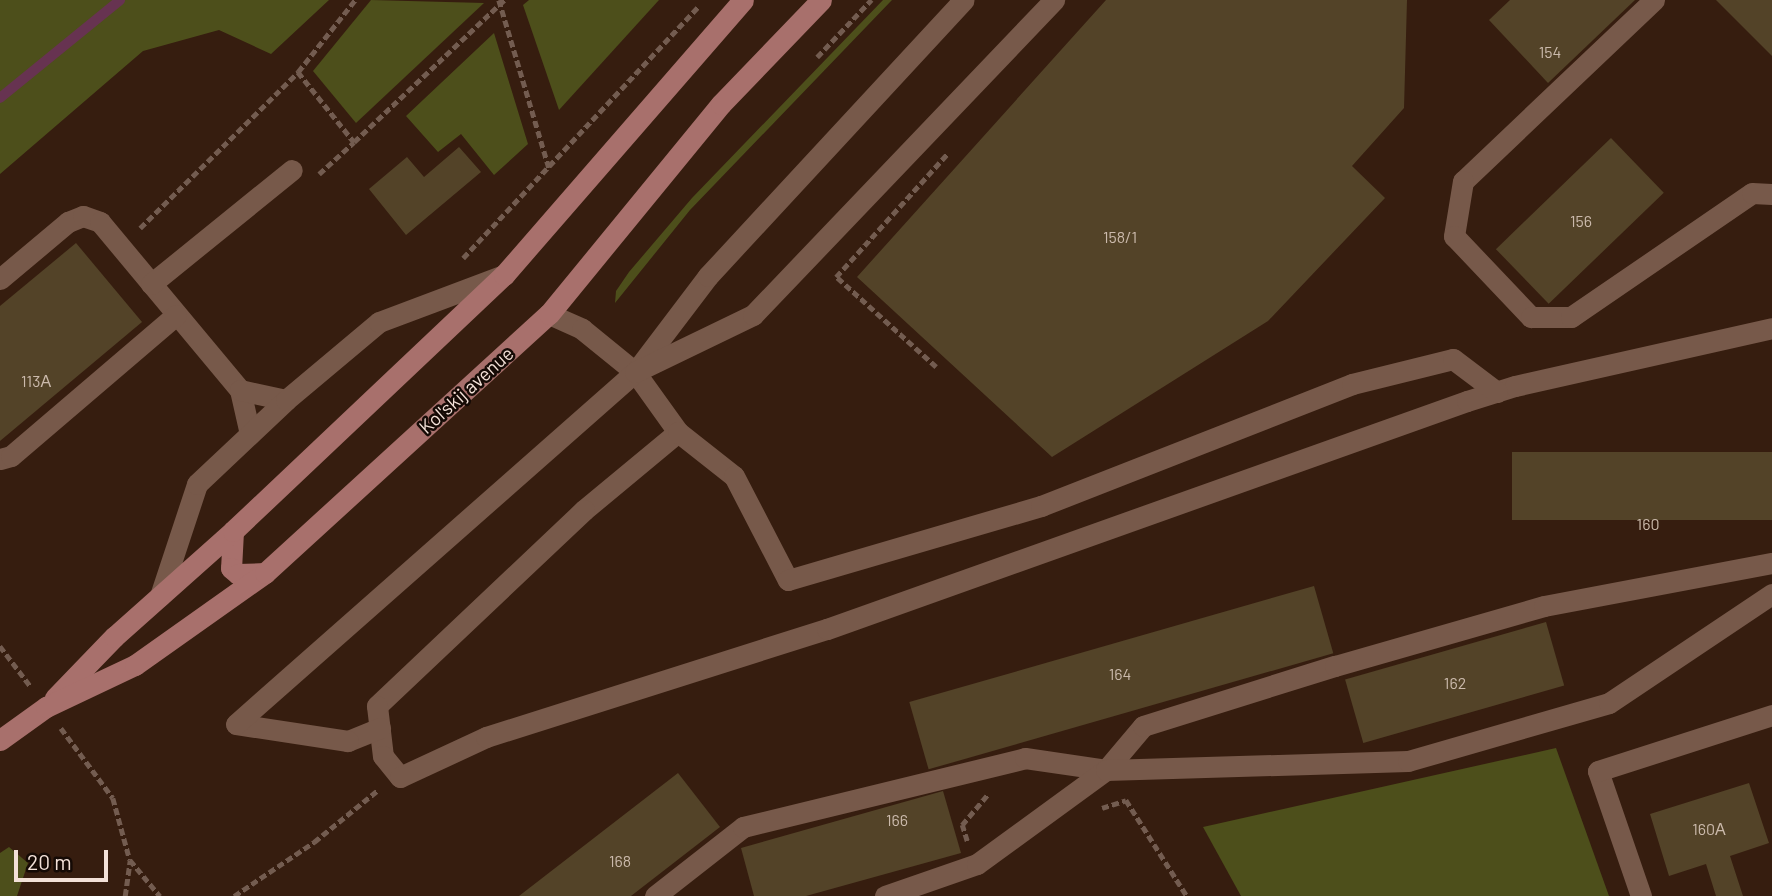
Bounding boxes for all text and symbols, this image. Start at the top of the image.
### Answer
house number: 154 [1539,42,1561,62]
house number: 156 [1570,211,1592,231]
house number: 158/1 [1103,227,1137,247]
street label: Kol'skij avenue [414,342,518,438]
house number: 113А [21,371,51,391]
house number: 160 [1637,514,1659,534]
house number: 164 [1109,664,1131,684]
house number: 162 [1444,673,1466,693]
house number: 166 [886,810,908,830]
house number: 160А [1692,819,1726,839]
scale bar [18,836,112,880]
text: 20 m [27,849,72,874]
house number: 168 [609,851,631,871]

